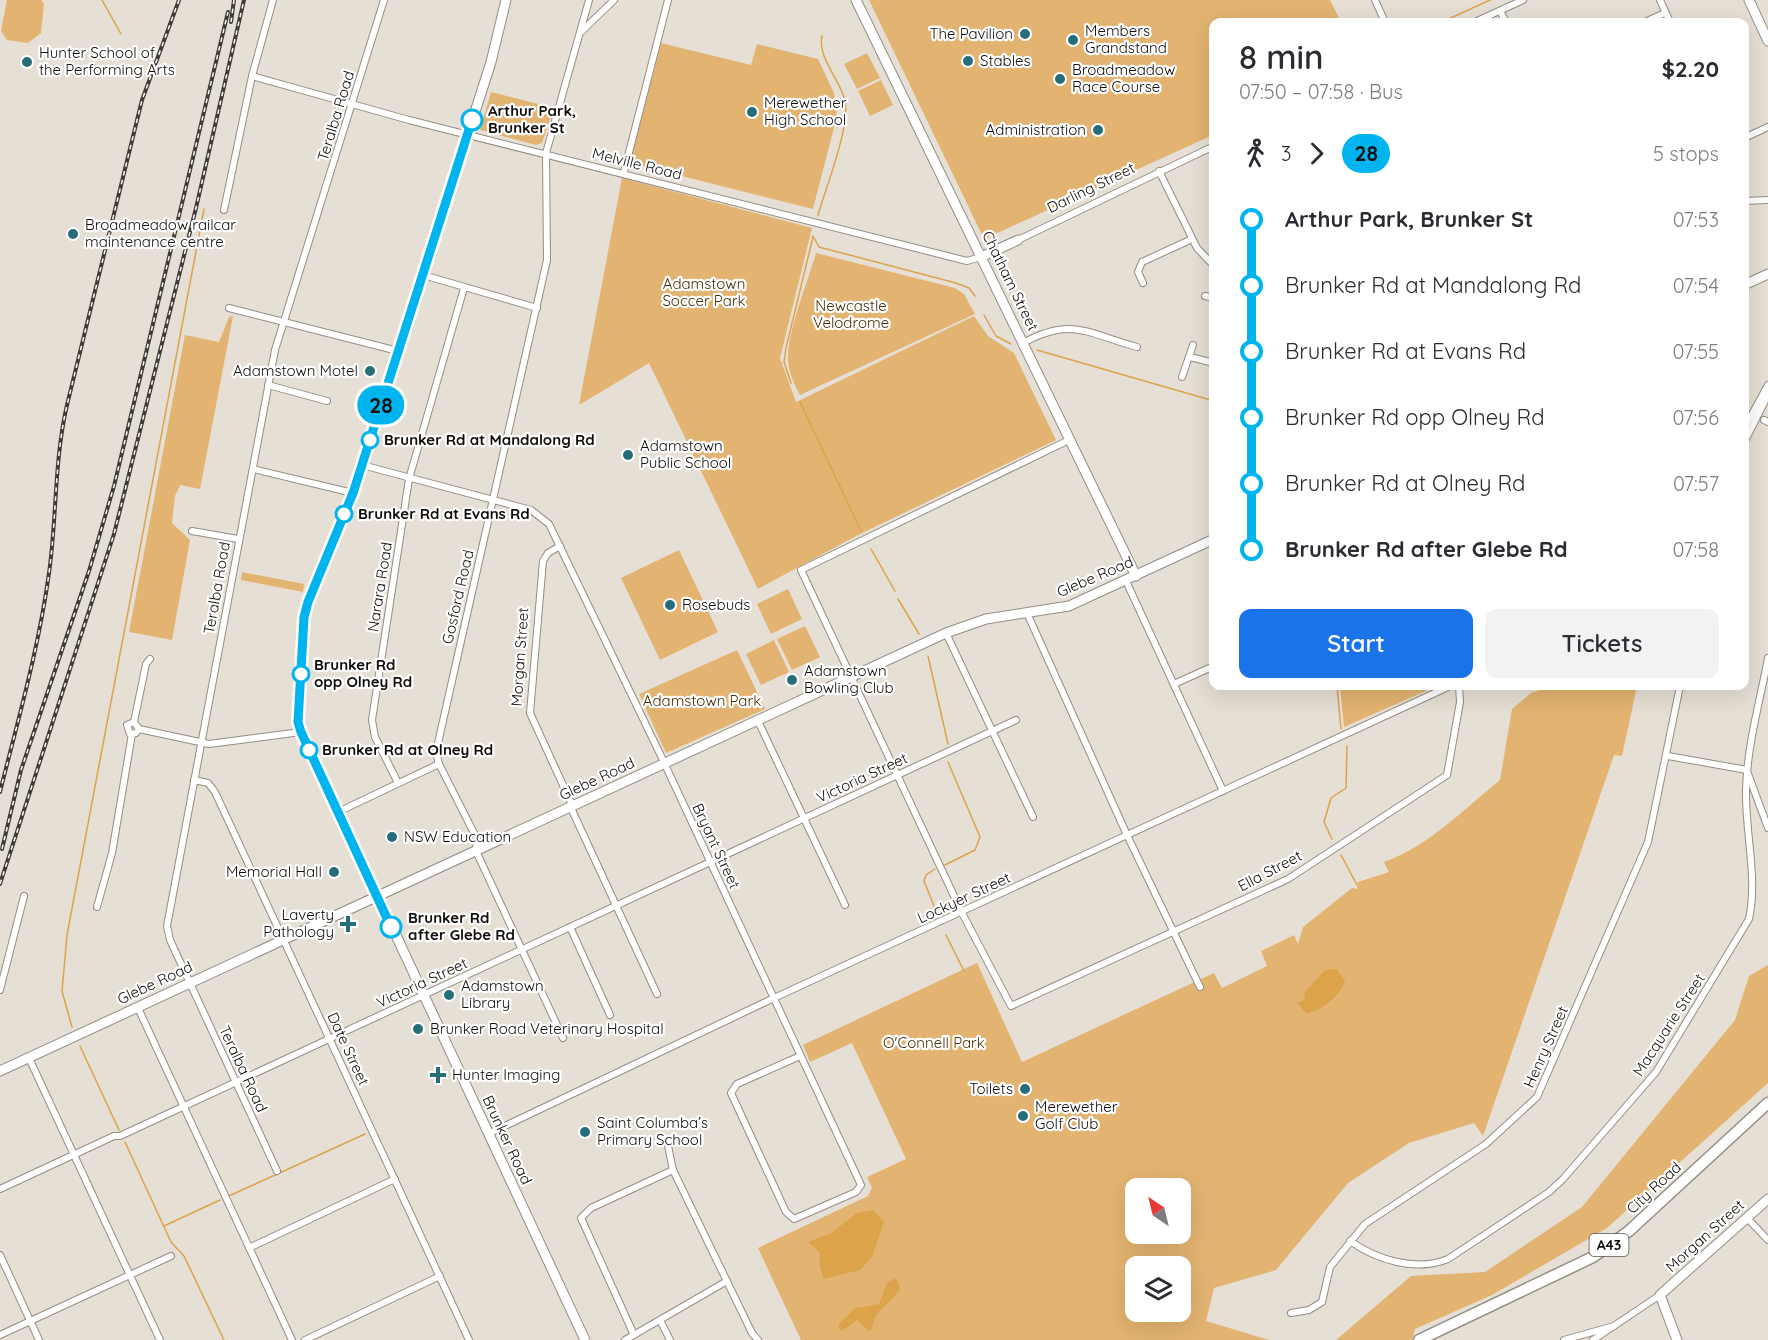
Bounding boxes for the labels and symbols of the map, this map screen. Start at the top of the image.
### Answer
place label: Members Grandstand [1085,21,1167,57]
place label: The Pavilion [930,24,1013,43]
marker: The Pavilion [1018,27,1032,41]
marker: Members Grandstand [1066,33,1080,47]
place label: Hunter School of the Performing Arts [39,43,175,79]
place label: Stables [980,51,1031,70]
marker: Stables [961,54,975,68]
marker: Hunter School of the Performing Arts [20,55,34,69]
place label: Broadmeadow Race Course [1072,60,1175,96]
street label: Teralba Road [313,68,358,163]
marker: Broadmeadow Race Course [1053,72,1067,86]
place label: Merewether High School [764,93,847,129]
place label: Arthur Park, Brunker St [488,101,576,137]
marker: Merewether High School [745,105,759,119]
marker: Arthur Park, Brunker St [461,109,483,131]
place label: Administration [986,120,1086,139]
marker: Administration [1091,123,1105,137]
street label: Melville Road [590,143,684,184]
street label: Darling Street [1044,158,1138,217]
place label: Broadmeadow railcar maintenance centre [85,215,236,251]
marker: Broadmeadow railcar maintenance centre [66,227,80,241]
street label: Chatham Street [978,228,1043,334]
park label: Adamstown Soccer Park [662,274,746,310]
park label: Newcastle Velodrome [813,296,889,332]
place label: Adamstown Motel [233,361,358,380]
marker: Adamstown Motel [363,364,377,378]
line badge: 28 [354,386,408,424]
place label: Brunker Rd at Mandalong Rd [384,430,595,449]
marker: Brunker Rd at Mandalong Rd [361,431,379,449]
place label: Adamstown Public School [640,436,731,472]
marker: Adamstown Public School [621,448,635,462]
place label: Brunker Rd at Evans Rd [358,504,530,523]
marker: Brunker Rd at Evans Rd [335,505,353,523]
street label: Teralba Road [199,540,234,636]
street label: Narara Road [363,541,396,633]
street label: Gosford Road [437,548,478,646]
street label: Glebe Road [1054,552,1136,601]
place label: Rosebuds [682,595,750,614]
marker: Rosebuds [663,598,677,612]
street label: Morgan Street [507,607,532,707]
place label: Brunker Rd opp Olney Rd [314,655,412,691]
place label: Adamstown Bowling Club [804,661,894,697]
marker: Brunker Rd opp Olney Rd [292,665,310,683]
marker: Adamstown Bowling Club [785,673,799,687]
park label: Adamstown Park [643,691,761,710]
place label: Brunker Rd at Olney Rd [322,740,493,759]
marker: Brunker Rd at Olney Rd [300,741,318,759]
street label: Victoria Street [813,748,910,807]
street label: Glebe Road [556,753,638,804]
street label: Bryant Street [688,800,745,891]
place label: NSW Education [404,827,511,846]
marker: NSW Education [385,830,399,844]
street label: Ella Street [1235,846,1305,895]
place label: Memorial Hall [226,862,322,881]
marker: Memorial Hall [327,865,341,879]
street label: Lockyer Street [914,868,1013,927]
place label: Laverty Pathology [263,905,334,941]
place label: Brunker Rd after Glebe Rd [408,908,515,944]
marker: Laverty Pathology [339,915,357,933]
marker: Brunker Rd after Glebe Rd [380,916,402,938]
street label: Victoria Street [373,953,470,1012]
street label: Glebe Road [114,957,196,1008]
street label: Macquarie Street [1628,970,1709,1080]
place label: Adamstown Library [461,976,544,1012]
marker: Adamstown Library [442,988,456,1002]
street label: Henry Street [1519,1003,1572,1091]
street label: Date Street [323,1009,374,1088]
place label: Brunker Road Veterinary Hospital [430,1019,664,1038]
street label: Teralba Road [215,1022,272,1115]
marker: Brunker Road Veterinary Hospital [411,1022,425,1036]
park label: O'Connell Park [883,1033,985,1052]
place label: Hunter Imaging [452,1065,560,1084]
marker: Hunter Imaging [429,1066,447,1084]
place label: Toilets [969,1079,1013,1098]
marker: Toilets [1018,1082,1032,1096]
street label: Brunker Road [479,1092,536,1187]
place label: Merewether Golf Club [1035,1097,1118,1133]
marker: Merewether Golf Club [1016,1109,1030,1123]
place label: Saint Columba’s Primary School [597,1113,708,1149]
marker: Saint Columba’s Primary School [578,1125,592,1139]
street label: City Road [1622,1158,1685,1218]
north arrow [1125,1178,1191,1244]
street label: Morgan Street [1661,1195,1748,1276]
road number: A43 [1590,1234,1628,1256]

